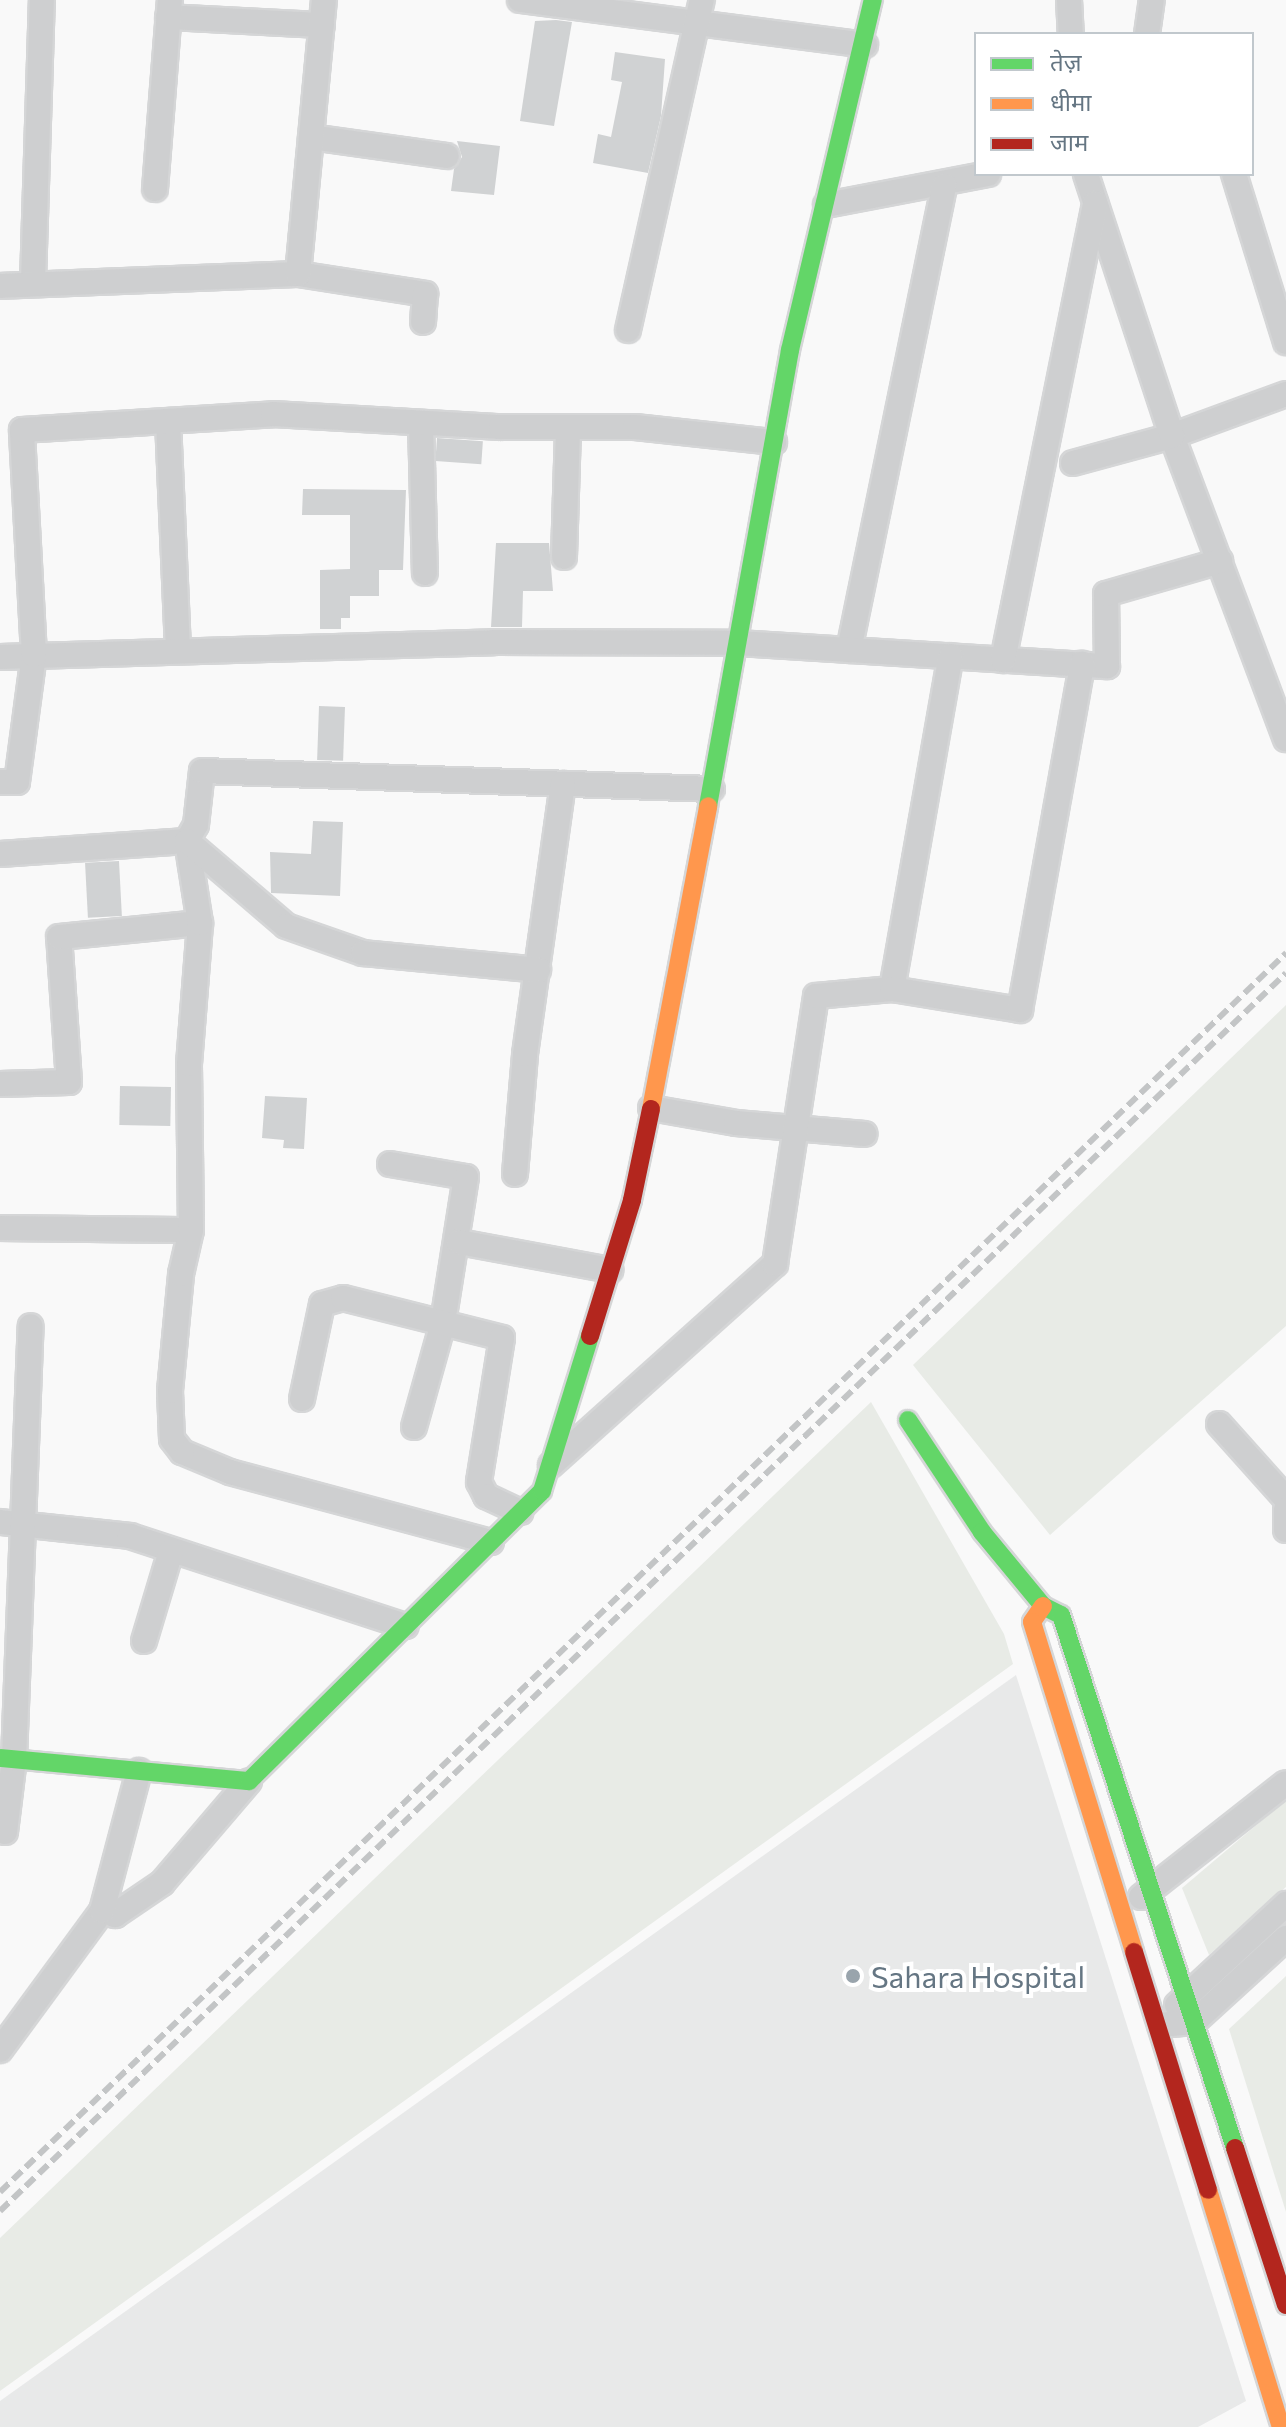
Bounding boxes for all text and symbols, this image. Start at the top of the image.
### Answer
legend [974,32,1254,176]
text: तेज़ [1050,47,1082,76]
text: धीमा [1050,87,1092,116]
text: जाम [1050,127,1088,156]
place label: Sahara Hospital [871,1958,1085,1994]
marker: Sahara Hospital [842,1965,864,1987]

